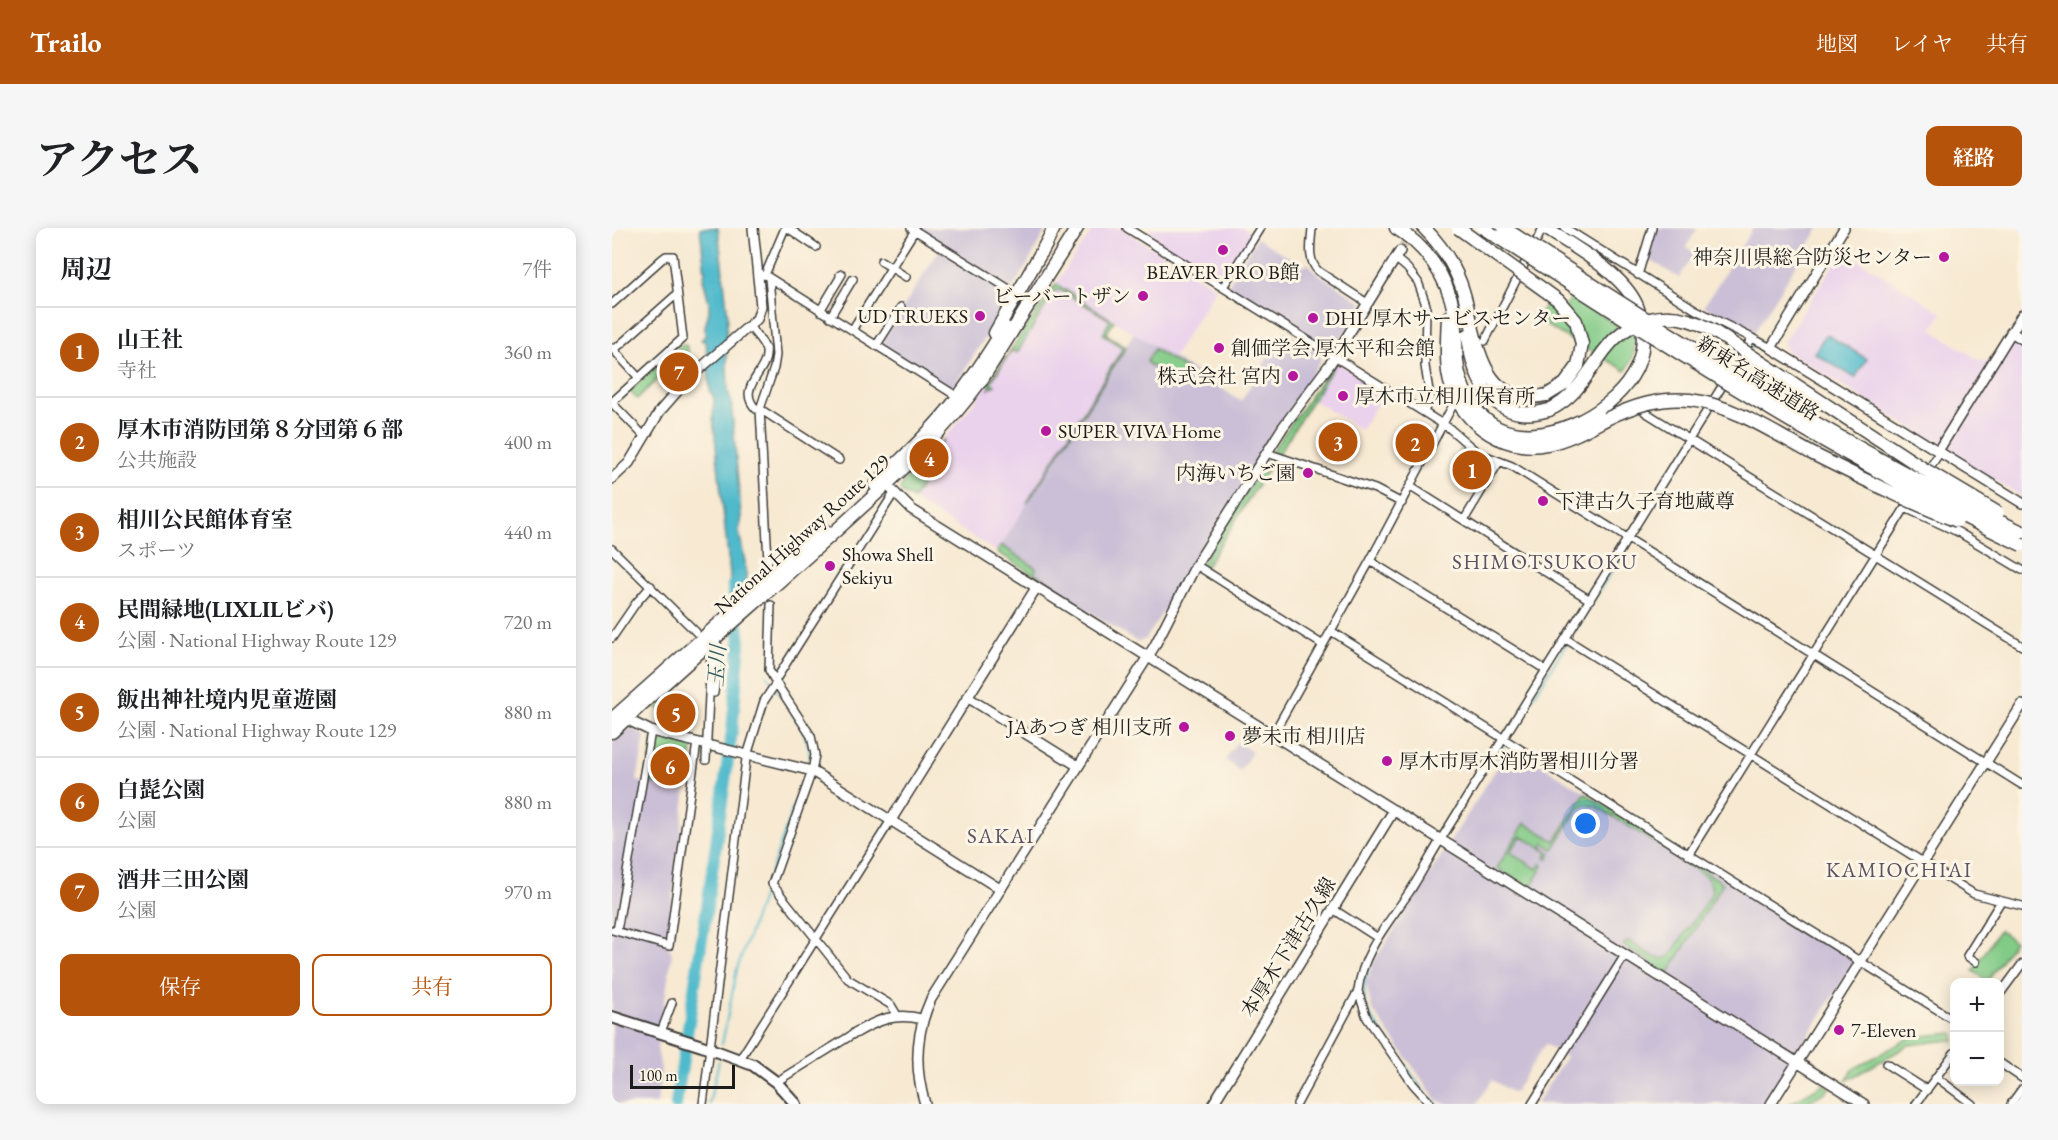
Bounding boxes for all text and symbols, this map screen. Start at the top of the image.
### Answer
text: Trailo [30,24,102,60]
text: 地図 [1816,30,1858,57]
text: レイヤ [1891,30,1953,57]
text: 共有 [1986,30,2028,57]
button: 経路 [1926,126,2022,186]
text: アクセス [36,132,203,187]
marker: BEAVER PRO B館 [1216,243,1230,257]
place label: 神奈川県総合防災センター [1693,244,1932,270]
marker: 神奈川県総合防災センター [1937,250,1951,264]
text: 周辺 [60,252,112,286]
text: 7件 [522,256,552,282]
place label: BEAVER PRO B館 [1146,259,1300,285]
place label: ビーバートザン [993,283,1131,309]
marker: ビーバートザン [1136,289,1150,303]
place label: UD TRUEKS [858,303,968,329]
place label: DHL 厚木サービスセンター [1325,305,1571,331]
marker: UD TRUEKS [973,309,987,323]
marker: DHL 厚木サービスセンター [1306,311,1320,325]
text: 山王社 [117,325,183,354]
street label: 新東名高速道路 [1692,330,1824,426]
place label: 創価学会 厚木平和会館 [1231,335,1435,361]
text: 1 [74,339,85,365]
text: 360 m [504,339,552,365]
marker: 創価学会 厚木平和会館 [1212,341,1226,355]
pin: 7 [660,350,698,394]
text: 寺社 [117,357,157,383]
place label: 株式会社 宮内 [1157,363,1281,389]
marker: 株式会社 宮内 [1286,369,1300,383]
place label: 厚木市立相川保育所 [1355,383,1535,409]
marker: 厚木市立相川保育所 [1336,389,1350,403]
text: 厚木市消防団第８分団第６部 [117,415,403,444]
place label: SUPER VIVA Home [1058,418,1221,444]
pin: 3 [1318,420,1358,464]
pin: 2 [1396,420,1434,466]
marker: SUPER VIVA Home [1039,424,1053,438]
text: 2 [74,429,85,455]
text: 400 m [504,429,552,455]
pin: 4 [910,436,948,480]
text: 公共施設 [117,447,197,473]
street label: National Highway Route 129 [709,448,895,620]
pin: 1 [1452,448,1492,492]
place label: 内海いちご園 [1176,460,1296,486]
marker: 内海いちご園 [1301,466,1315,480]
place label: 下津古久子育地蔵尊 [1555,488,1735,514]
marker: 下津古久子育地蔵尊 [1536,494,1550,508]
text: 相川公民館体育室 [117,505,293,534]
text: 3 [74,519,85,545]
text: 440 m [504,519,552,545]
text: スポーツ [117,537,196,563]
place label: Showa Shell Sekiyu [842,541,934,590]
district label: SHIMOTSUKOKU [1452,548,1638,575]
marker: Showa Shell Sekiyu [823,559,837,573]
text: 民間緑地(LIXLILビバ) [117,595,334,624]
text: 4 [74,609,85,635]
text: 720 m [504,609,552,635]
text: 公園 · National Highway Route 129 [117,627,396,653]
water label: 玉川 [702,642,732,688]
text: 飯出神社境内児童遊園 [117,685,337,714]
pin: 5 [656,690,696,736]
text: 5 [74,699,85,725]
text: 880 m [504,699,552,725]
place label: JAあつぎ 相川支所 [1005,714,1172,740]
text: 公園 · National Highway Route 129 [117,717,396,743]
marker: JAあつぎ 相川支所 [1177,720,1191,734]
place label: 夢未市 相川店 [1242,723,1366,749]
marker: 夢未市 相川店 [1223,729,1237,743]
pin: 6 [650,744,690,788]
place label: 厚木市厚木消防署相川分署 [1399,748,1639,774]
marker: 厚木市厚木消防署相川分署 [1380,754,1394,768]
text: 白髭公園 [117,775,205,804]
text: 6 [74,789,85,815]
text: 880 m [504,789,552,815]
text: 公園 [117,807,157,833]
your location [1571,809,1600,838]
district label: SAKAI [967,822,1035,849]
district label: KAMIOCHIAI [1826,856,1972,883]
text: 酒井三田公園 [117,865,249,894]
street label: 本厚木下津古久線 [1235,872,1341,1022]
text: 7 [74,879,85,905]
text: 970 m [504,879,552,905]
text: 公園 [117,897,157,923]
button: 保存 [60,954,300,1016]
button: 共有 [312,954,552,1016]
map controls [1950,978,2004,1086]
button: + [1950,978,2004,1032]
place label: 7-Eleven [1851,1017,1917,1043]
marker: 7-Eleven [1832,1023,1846,1037]
button: − [1950,1032,2004,1086]
scale bar [630,1062,735,1090]
text: 100 m [639,1065,678,1086]

